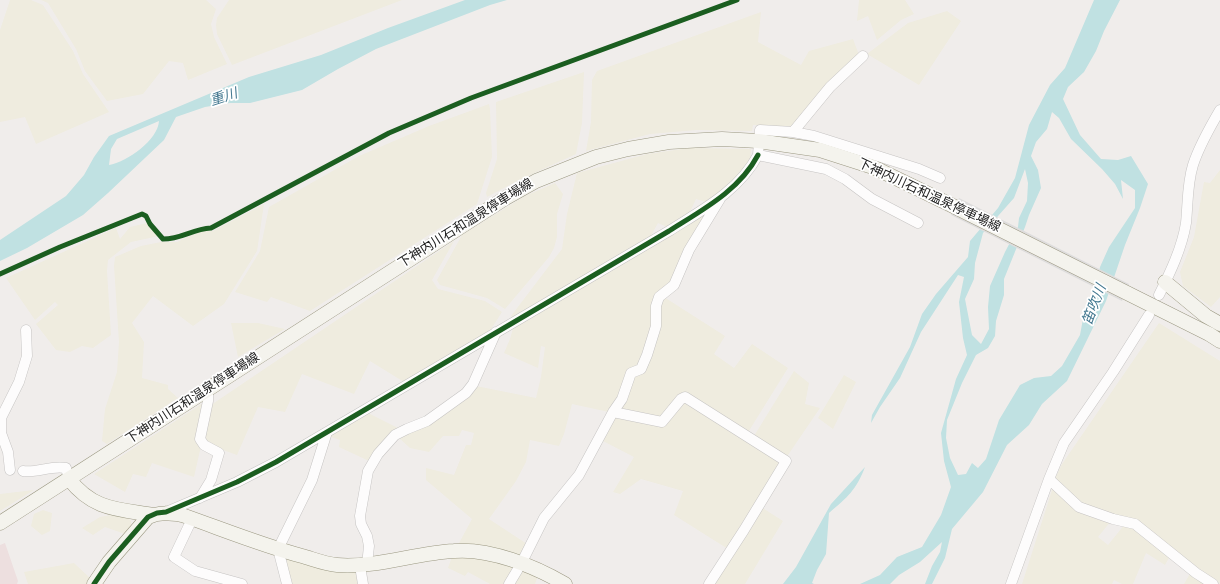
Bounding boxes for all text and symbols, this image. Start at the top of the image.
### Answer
water label: 重川 [208,86,240,110]
street label: 下神内川石和温泉停車場線 [855,156,1003,236]
street label: 下神内川石和温泉停車場線 [396,176,536,272]
water label: 笛吹川 [1080,282,1110,328]
street label: 下神内川石和温泉停車場線 [123,350,263,448]

